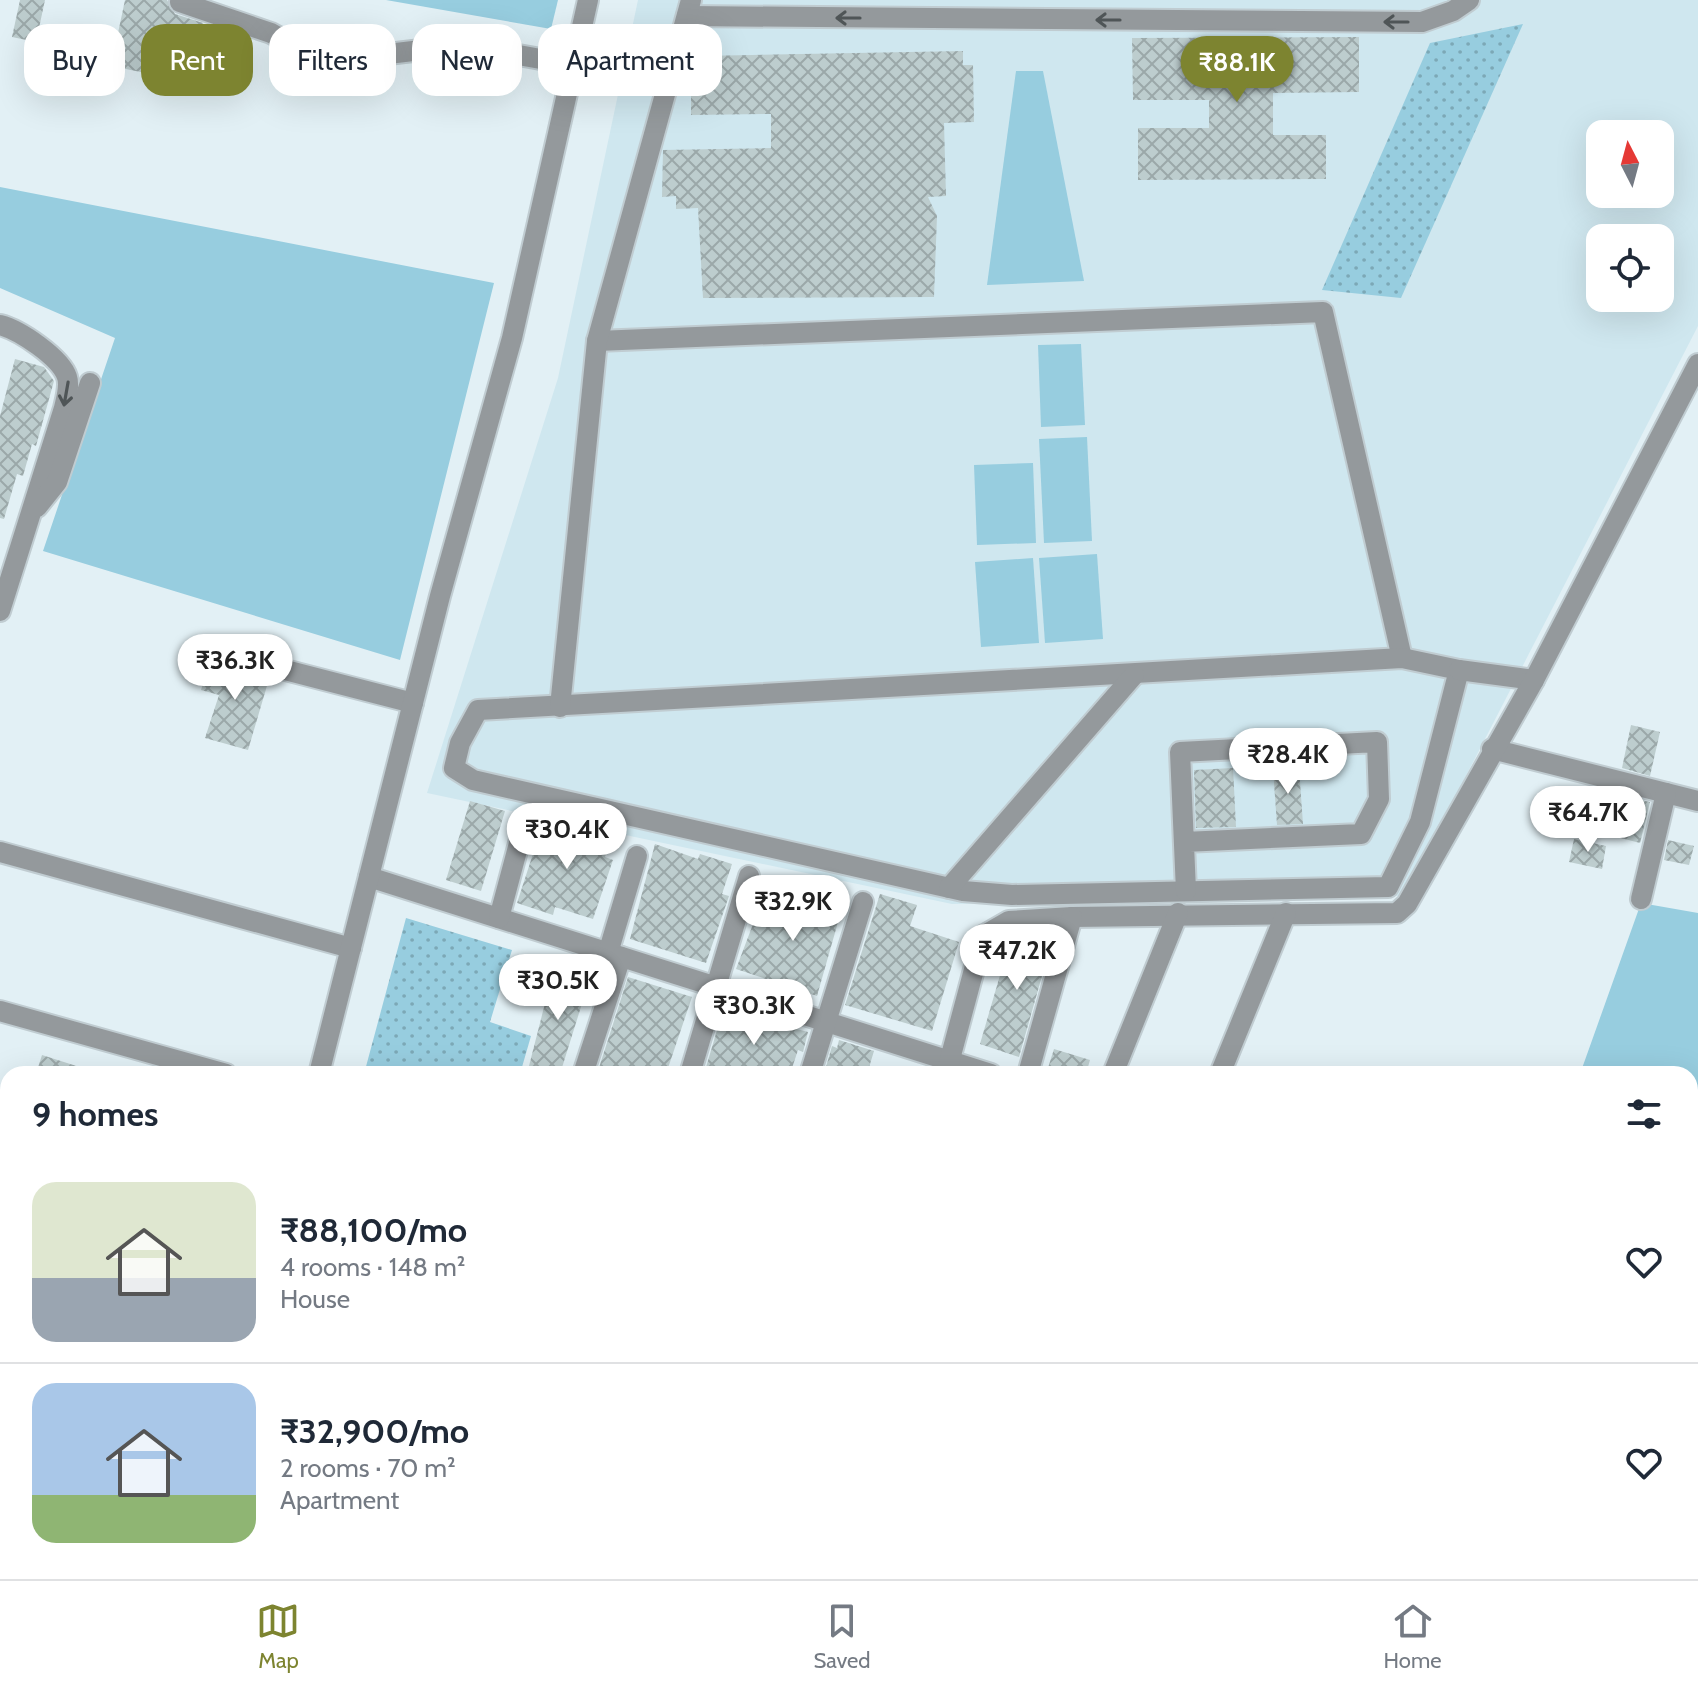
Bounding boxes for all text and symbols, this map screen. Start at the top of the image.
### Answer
one-way arrow [835,10,862,26]
one-way arrow [1095,12,1122,28]
one-way arrow [1383,14,1410,30]
chip: Buy [24,24,125,96]
chip: Rent [141,24,253,96]
chip: Filters [269,24,396,96]
chip: New [412,24,522,96]
chip: Apartment [538,24,722,96]
pin: ₹88.1K [1172,36,1302,104]
text: ₹88.1K [1199,46,1275,78]
north arrow [1586,120,1674,208]
map controls [1586,120,1674,312]
button: locate [1586,224,1674,312]
one-way arrow [58,381,73,406]
pin: ₹36.3K [170,634,300,702]
text: ₹36.3K [196,644,274,676]
pin: ₹28.4K [1223,728,1353,796]
text: ₹28.4K [1247,738,1329,770]
pin: ₹64.7K [1523,786,1653,854]
text: ₹64.7K [1548,796,1628,828]
pin: ₹30.4K [502,803,632,871]
text: ₹30.4K [525,813,609,845]
pin: ₹32.9K [728,875,858,943]
text: ₹32.9K [754,885,832,917]
pin: ₹47.2K [952,924,1082,992]
text: ₹47.2K [978,934,1056,966]
pin: ₹30.5K [493,954,623,1022]
text: ₹30.5K [517,964,599,996]
pin: ₹30.3K [689,979,819,1047]
text: ₹30.3K [713,989,795,1021]
icon: filters [1622,1092,1666,1136]
text: 9 homes [32,1093,158,1135]
text: ₹88,100/mo [280,1209,467,1251]
icon: home [96,1214,192,1310]
icon: heart [1622,1240,1666,1284]
text: 4 rooms · 148 m² [280,1251,465,1283]
text: House [280,1283,350,1315]
text: ₹32,900/mo [280,1410,469,1452]
icon: home [96,1415,192,1511]
icon: heart [1622,1441,1666,1485]
text: 2 rooms · 70 m² [280,1452,456,1484]
text: Apartment [280,1484,399,1516]
tab: Map [256,1599,300,1674]
tab: Saved [813,1599,871,1674]
tab: Home [1384,1599,1441,1674]

